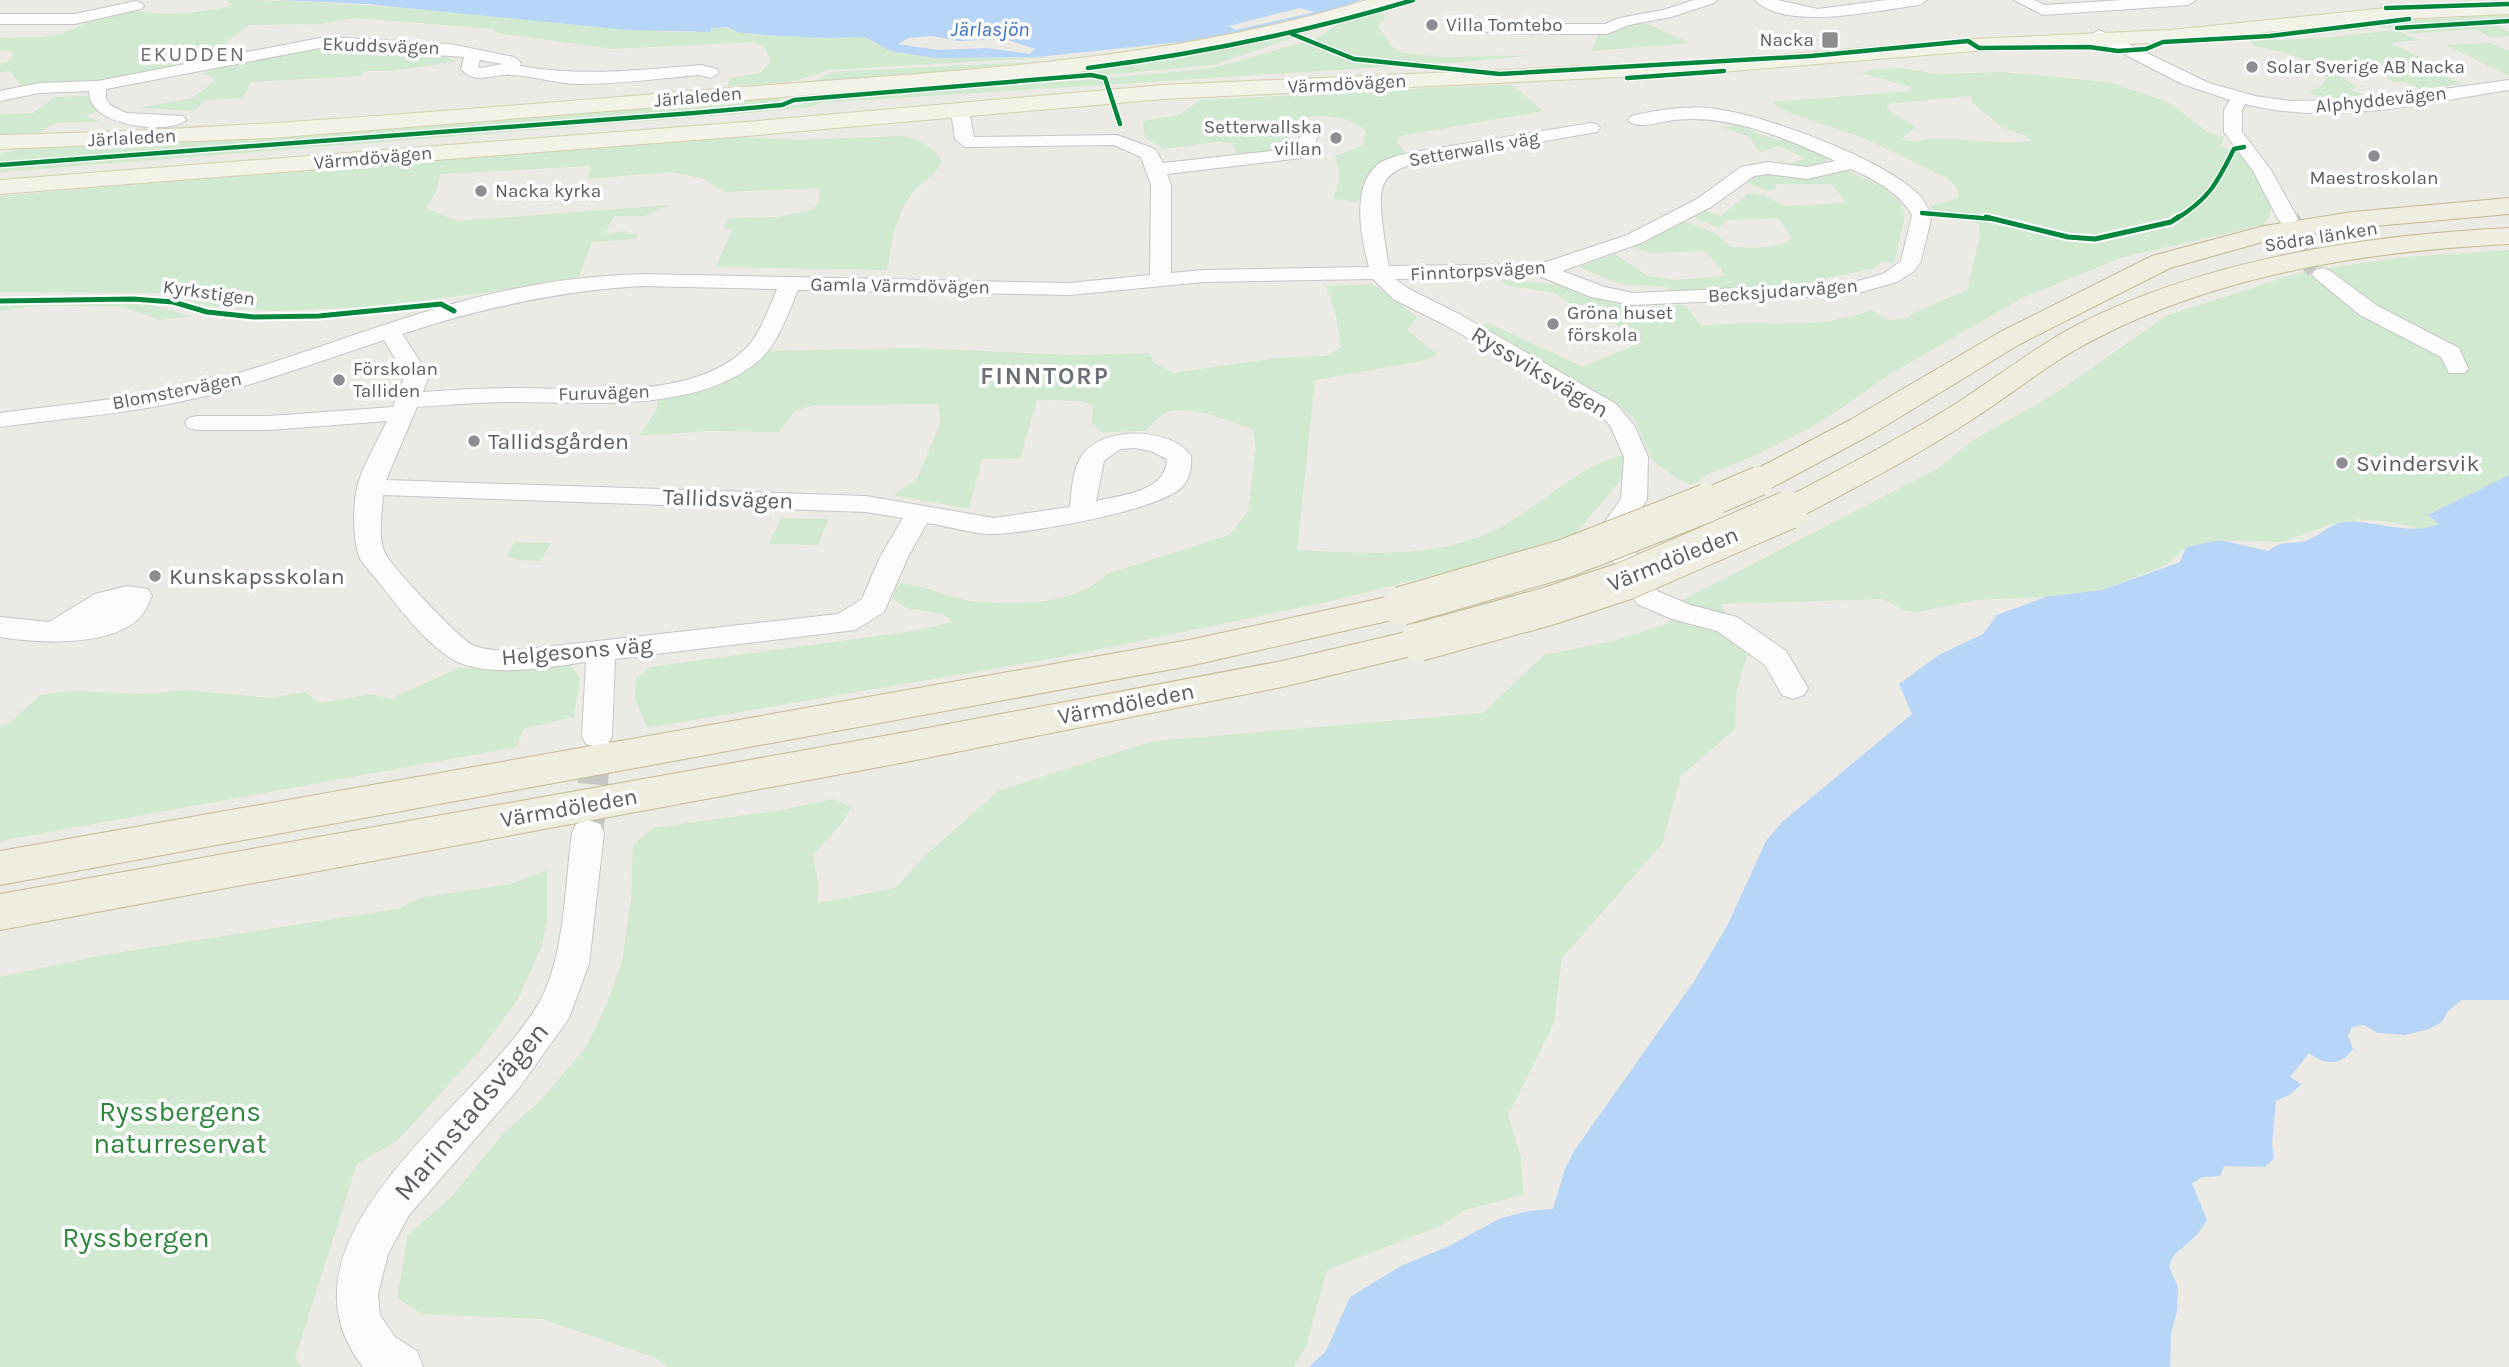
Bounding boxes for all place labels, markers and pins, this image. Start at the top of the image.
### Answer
place label: Villa Tomtebo [1446,14,1563,36]
marker: Villa Tomtebo [1424,17,1440,33]
place label: Nacka [1760,29,1814,51]
marker: Nacka [1820,30,1840,50]
place label: Solar Sverige AB Nacka [2266,56,2465,78]
marker: Solar Sverige AB Nacka [2244,59,2260,75]
place label: Setterwallska villan [1204,116,1322,160]
marker: Setterwallska villan [1328,130,1344,146]
marker: Maestroskolan [2366,148,2382,164]
place label: Maestroskolan [2309,167,2439,189]
place label: Nacka kyrka [495,180,601,202]
marker: Nacka kyrka [473,183,489,199]
place label: Gröna huset förskola [1567,302,1673,346]
marker: Gröna huset förskola [1545,316,1561,332]
place label: Förskolan Talliden [353,358,438,402]
marker: Förskolan Talliden [331,372,347,388]
place label: Tallidsgården [488,428,629,455]
marker: Tallidsgården [466,433,482,449]
place label: Svindersvik [2356,450,2479,477]
marker: Svindersvik [2334,455,2350,471]
place label: Kunskapsskolan [169,563,345,590]
marker: Kunskapsskolan [147,568,163,584]

